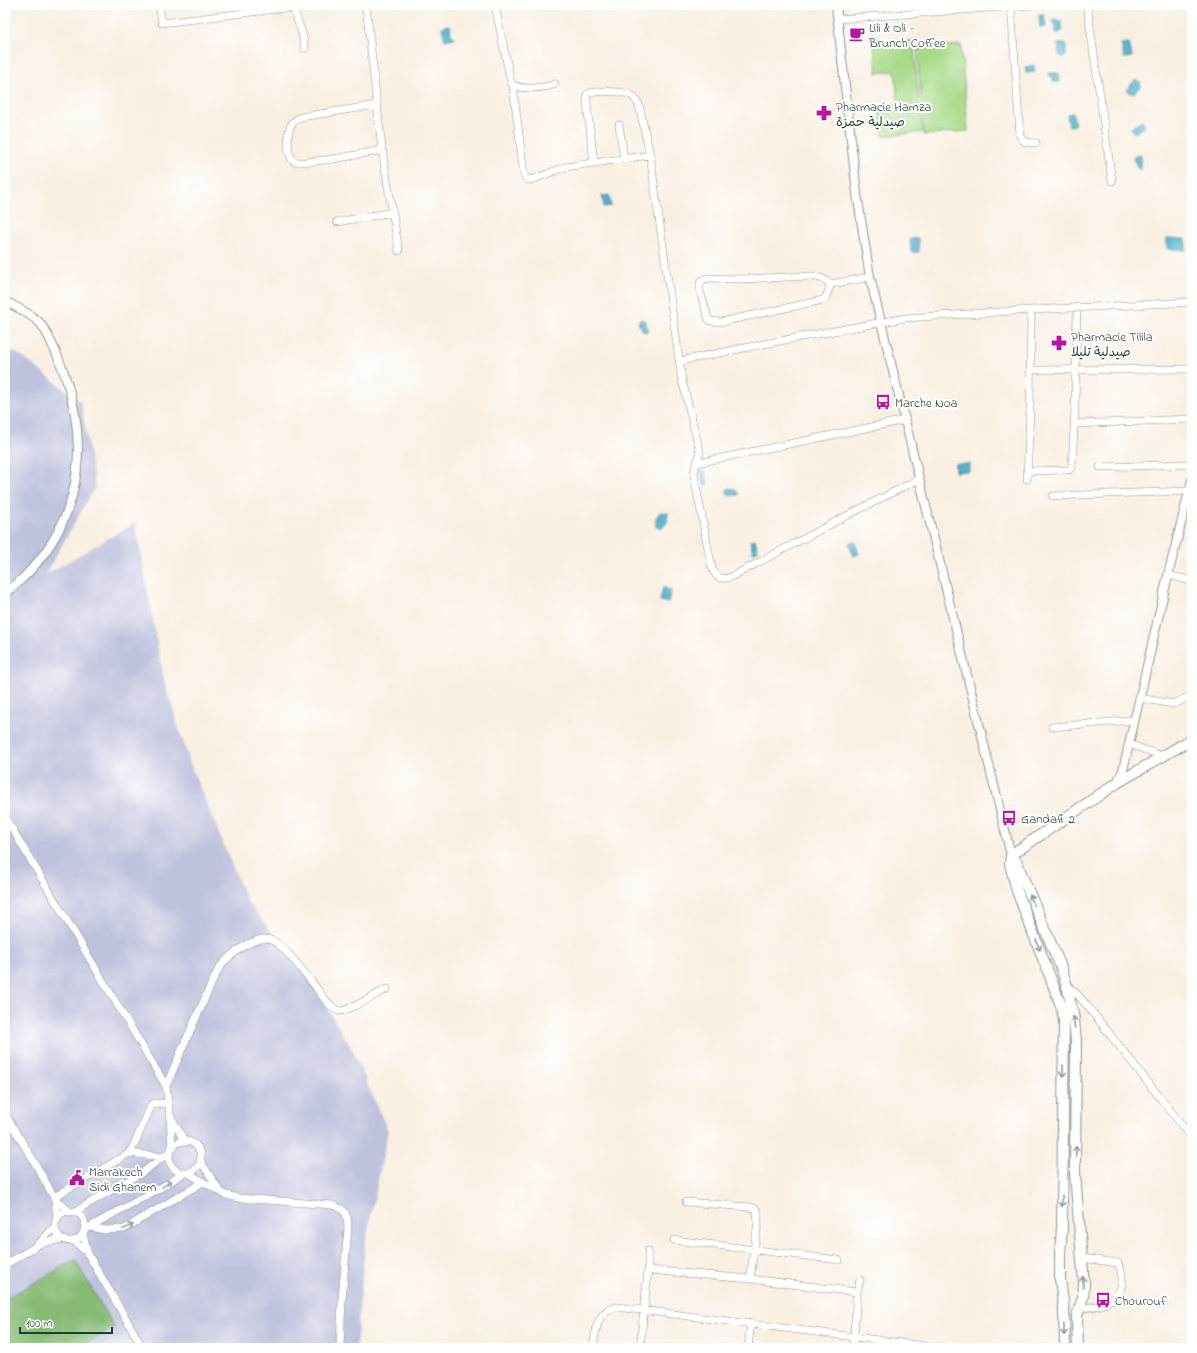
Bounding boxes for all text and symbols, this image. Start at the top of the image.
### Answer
place label: Lili & Oli - Brunch Coffee [868,19,946,53]
cafe icon: Lili & Oli - Brunch Coffee [848,25,866,43]
place label: Pharmacie Hamza صيدلية حمزة [836,98,931,132]
pharmacy icon: Pharmacie Hamza صيدلية حمزة [815,104,833,122]
place label: Pharmacie Tilila صيدلية تليلا [1071,328,1153,362]
pharmacy icon: Pharmacie Tilila صيدلية تليلا [1050,334,1068,352]
bus stop icon: Marche Noa [874,393,892,411]
place label: Marche Noa [895,394,958,413]
bus stop icon: Gandafi 2 [1000,809,1018,827]
place label: Gandafi 2 [1021,810,1076,829]
one-way arrow [1028,894,1035,906]
one-way arrow [1035,939,1043,951]
one-way arrow [1070,1016,1078,1029]
one-way arrow [1059,1064,1067,1077]
one-way arrow [1072,1146,1080,1159]
place label: Marrakech Sidi Ghanem [89,1163,156,1197]
public building icon: Marrakech Sidi Ghanem [68,1169,86,1187]
one-way arrow [161,1179,173,1187]
one-way arrow [1058,1194,1066,1207]
one-way arrow [121,1223,133,1230]
one-way arrow [1079,1276,1087,1289]
bus stop icon: Chourouf [1094,1291,1112,1309]
place label: Chourouf [1115,1292,1168,1311]
scale bar [20,1309,112,1335]
text: 100 m [26,1315,53,1333]
one-way arrow [1060,1323,1068,1336]

